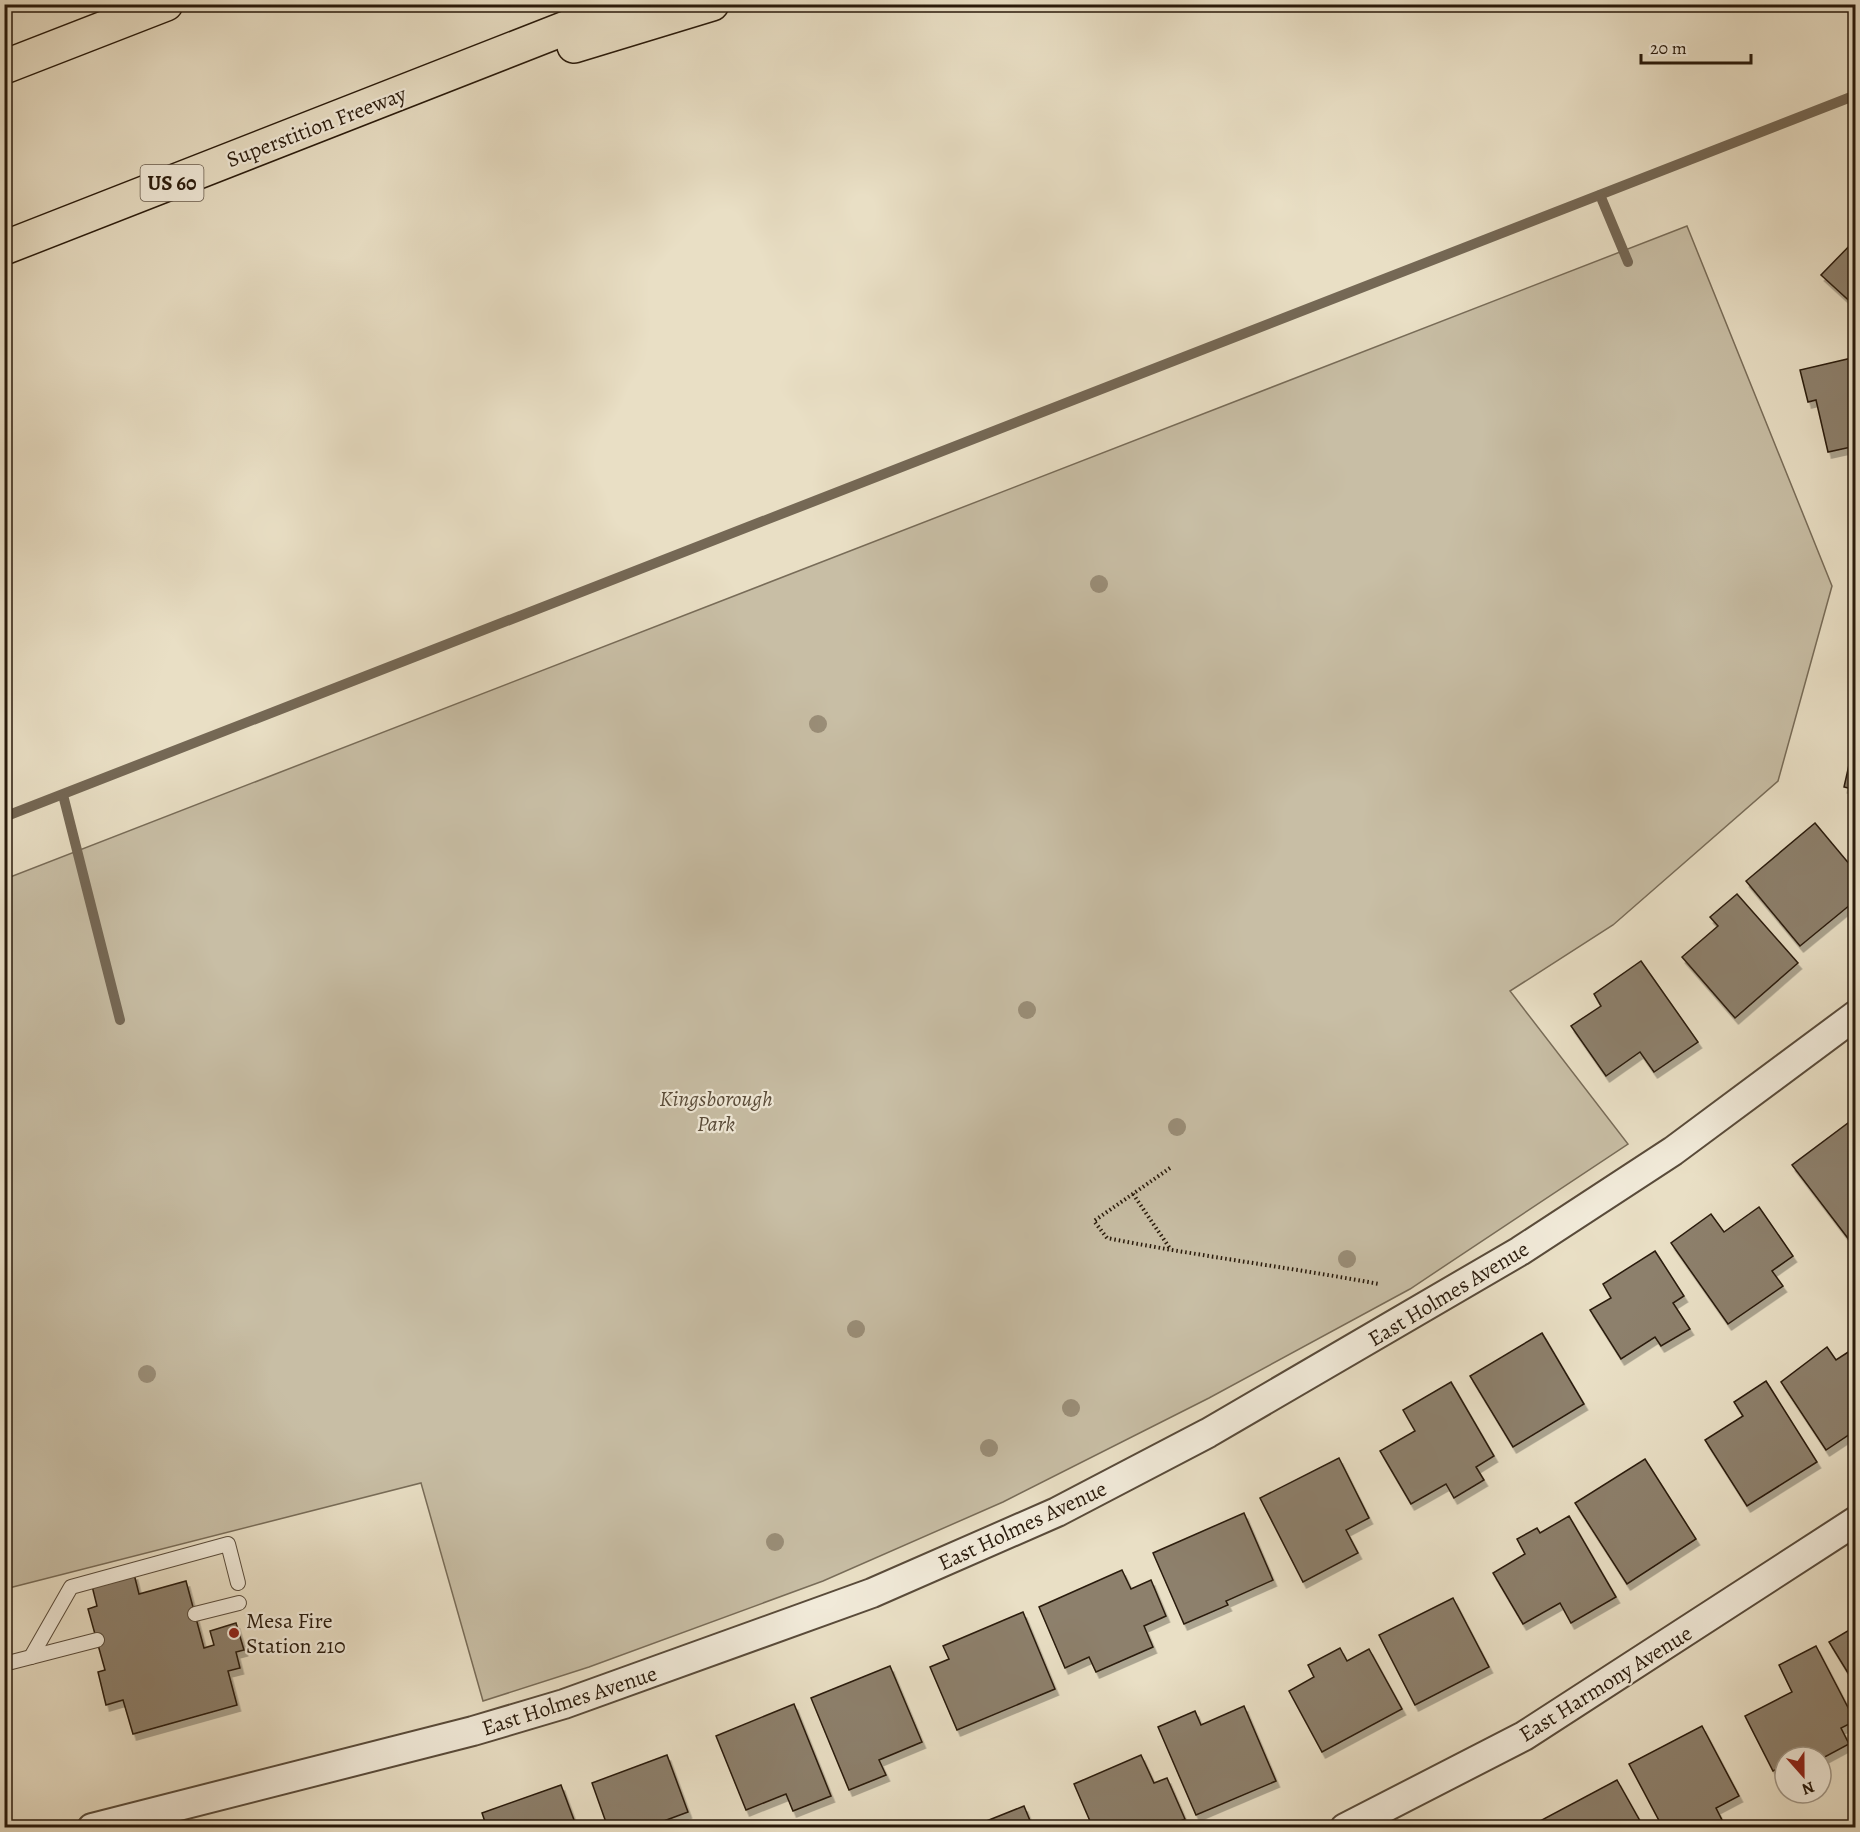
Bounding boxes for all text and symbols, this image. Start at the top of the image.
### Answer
scale bar [1641,27,1750,65]
text: 20 m [1650,36,1687,60]
street label: Superstition Freeway [222,79,411,175]
road number: US 60 [140,165,204,201]
park label: Kingsborough Park [659,1084,773,1139]
street label: East Holmes Avenue [1363,1234,1535,1354]
street label: East Holmes Avenue [933,1474,1112,1578]
place label: Mesa Fire Station 210 [246,1606,346,1661]
street label: East Harmony Avenue [1513,1618,1698,1749]
marker: Mesa Fire Station 210 [227,1626,241,1640]
street label: East Holmes Avenue [478,1658,661,1743]
north arrow [1773,1745,1833,1805]
text: N [1798,1776,1817,1801]

